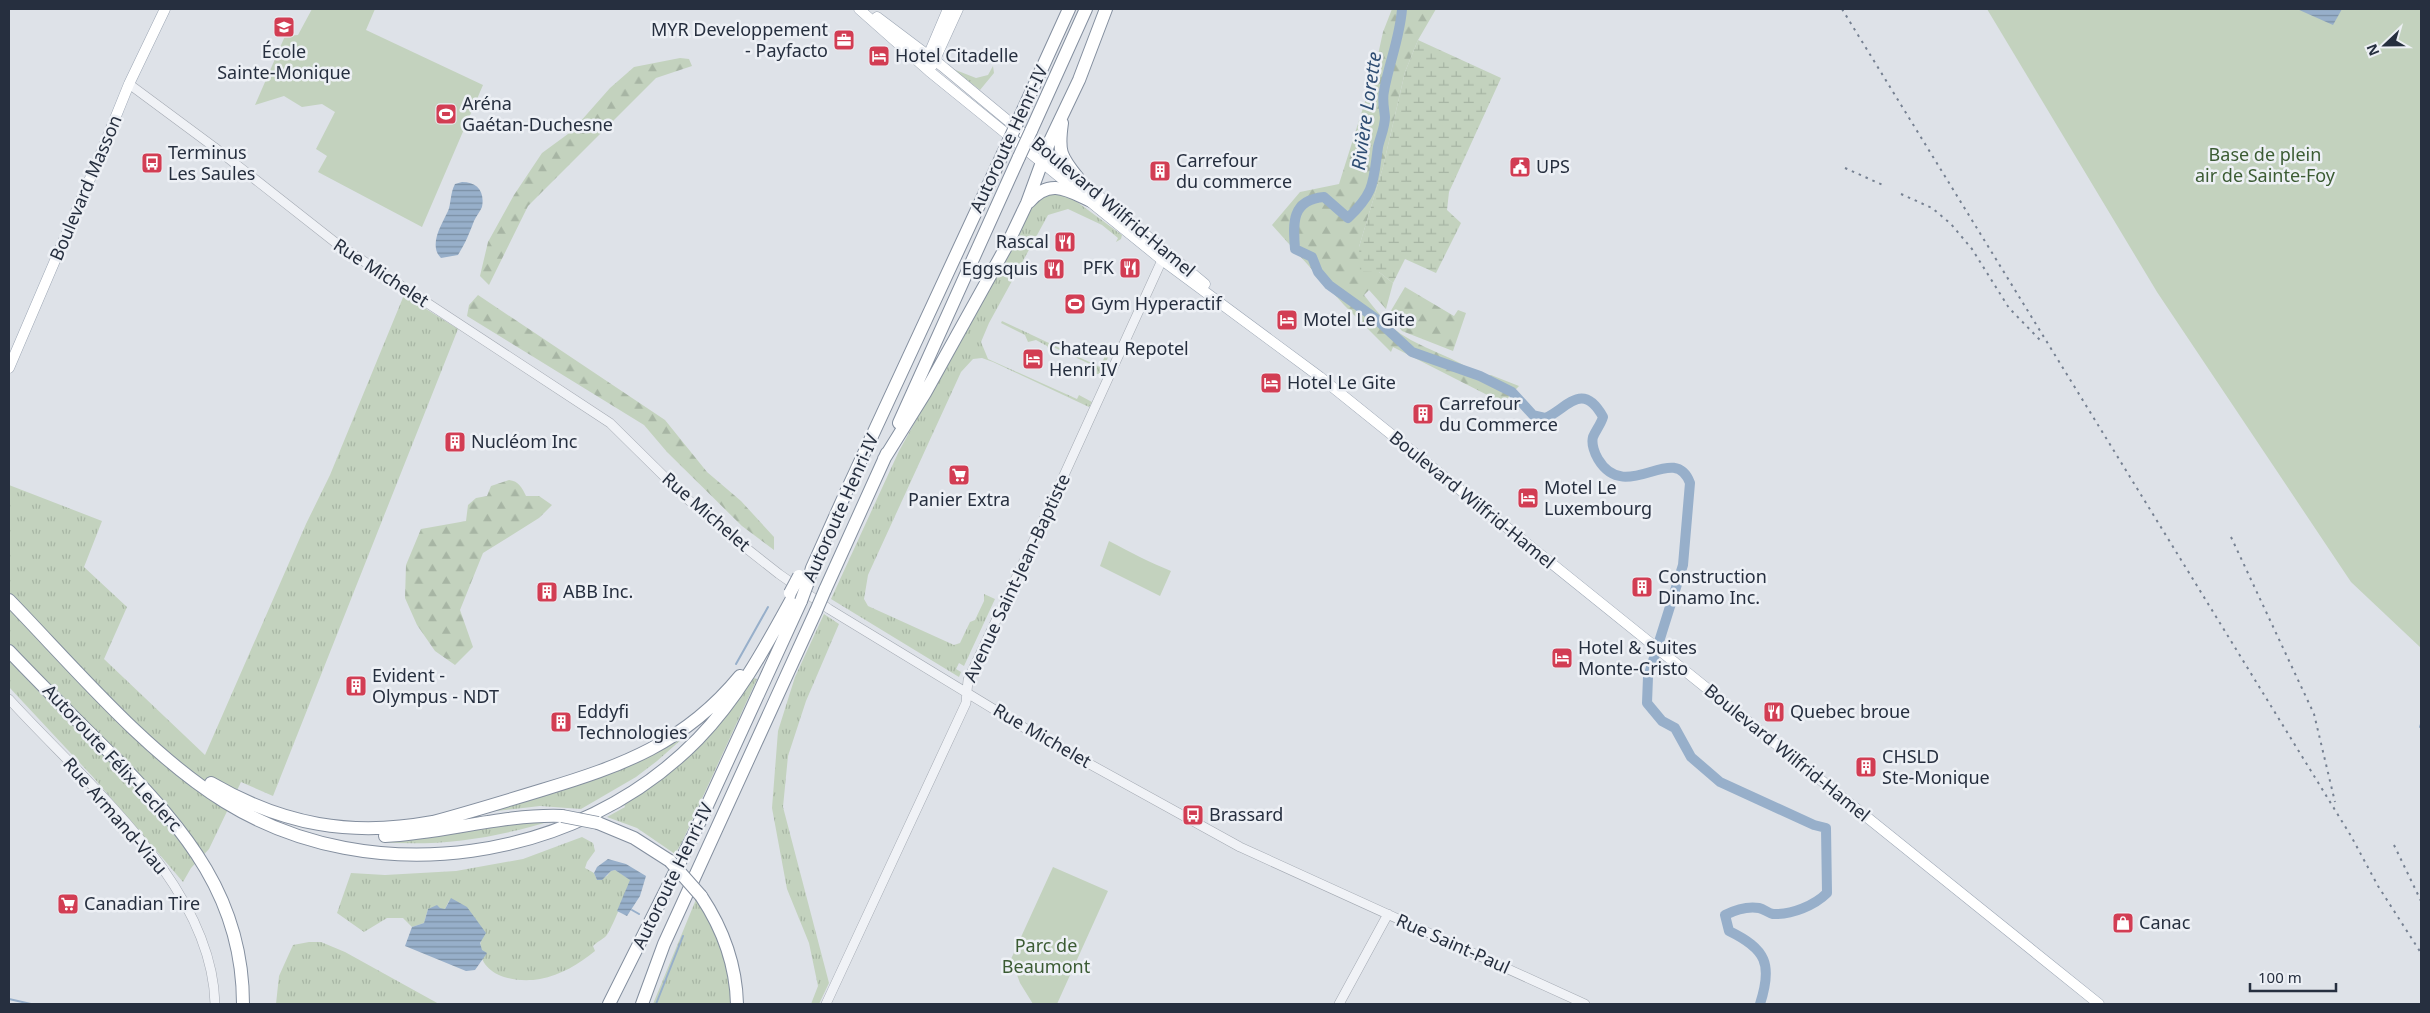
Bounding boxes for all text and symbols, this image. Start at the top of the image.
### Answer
school or university icon: École Sainte-Monique [272,15,296,39]
place label: MYR Developpement - Payfacto [651,17,829,62]
north arrow [2360,20,2410,70]
office icon: MYR Developpement - Payfacto [832,28,856,52]
place label: École Sainte-Monique [217,39,351,84]
text: N [2362,41,2383,59]
place label: Hotel Citadelle [895,43,1018,67]
hotel icon: Hotel Citadelle [867,44,891,68]
water label: Rivière Lorette [1345,50,1387,172]
street label: Autoroute Henri-IV [963,61,1053,216]
place label: Aréna Gaétan-Duchesne [462,91,613,136]
sports icon: Aréna Gaétan-Duchesne [434,102,458,126]
street label: Boulevard Masson [44,111,127,264]
street label: Boulevard Wilfrid-Hamel [1027,131,1200,282]
place label: Terminus Les Saules [168,140,255,185]
park label: Base de plein air de Sainte-Foy [2195,142,2336,187]
place label: Carrefour du commerce [1176,148,1292,193]
bus stop icon: Terminus Les Saules [140,151,164,175]
place label: UPS [1536,154,1570,178]
public building icon: UPS [1508,155,1532,179]
building icon: Carrefour du commerce [1148,159,1172,183]
place label: Rascal [996,229,1049,253]
restaurant icon: Rascal [1053,230,1077,254]
street label: Rue Michelet [329,232,434,312]
place label: PFK [1083,255,1115,279]
place label: Eggsquis [962,256,1038,280]
restaurant icon: PFK [1118,256,1142,280]
restaurant icon: Eggsquis [1042,257,1066,281]
place label: Gym Hyperactif [1091,291,1222,315]
sports icon: Gym Hyperactif [1063,292,1087,316]
place label: Motel Le Gite [1303,307,1415,331]
hotel icon: Motel Le Gite [1275,308,1299,332]
place label: Chateau Repotel Henri IV [1049,336,1189,381]
hotel icon: Chateau Repotel Henri IV [1021,347,1045,371]
place label: Hotel Le Gite [1287,370,1396,394]
hotel icon: Hotel Le Gite [1259,371,1283,395]
place label: Carrefour du Commerce [1439,391,1558,436]
building icon: Carrefour du Commerce [1411,402,1435,426]
street label: Boulevard Wilfrid-Hamel [1385,425,1560,574]
place label: Nucléom Inc [471,429,578,453]
building icon: Nucléom Inc [443,430,467,454]
street label: Autoroute Henri-IV [797,430,884,585]
supermarket icon: Panier Extra [947,463,971,487]
street label: Rue Michelet [658,466,756,556]
street label: Avenue Saint-Jean-Baptiste [957,470,1075,686]
place label: Motel Le Luxembourg [1544,475,1652,520]
hotel icon: Motel Le Luxembourg [1516,486,1540,510]
place label: Panier Extra [908,487,1010,511]
place label: Construction Dinamo Inc. [1658,564,1767,609]
building icon: Construction Dinamo Inc. [1630,575,1654,599]
place label: ABB Inc. [563,579,633,603]
building icon: ABB Inc. [535,580,559,604]
place label: Hotel & Suites Monte-Cristo [1578,635,1697,680]
hotel icon: Hotel & Suites Monte-Cristo [1550,646,1574,670]
place label: Evident - Olympus - NDT [372,663,499,708]
building icon: Evident - Olympus - NDT [344,674,368,698]
street label: Autoroute Félix-Leclerc [38,678,188,836]
street label: Boulevard Wilfrid-Hamel [1700,678,1875,827]
street label: Rue Michelet [989,697,1096,773]
place label: Eddyfi Technologies [577,699,688,744]
place label: Quebec broue [1790,699,1910,723]
restaurant icon: Quebec broue [1762,700,1786,724]
building icon: Eddyfi Technologies [549,710,573,734]
place label: CHSLD Ste-Monique [1882,744,1990,789]
street label: Rue Armand-Viau [58,752,173,879]
building icon: CHSLD Ste-Monique [1854,755,1878,779]
street label: Autoroute Henri-IV [626,798,718,953]
place label: Brassard [1209,802,1283,826]
bus stop icon: Brassard [1181,803,1205,827]
place label: Canadian Tire [84,891,200,915]
supermarket icon: Canadian Tire [56,892,80,916]
street label: Rue Saint-Paul [1393,907,1514,979]
place label: Canac [2139,910,2191,934]
shop icon: Canac [2111,911,2135,935]
park label: Parc de Beaumont [1002,933,1091,978]
scale bar [2250,960,2336,992]
text: 100 m [2258,967,2302,987]

